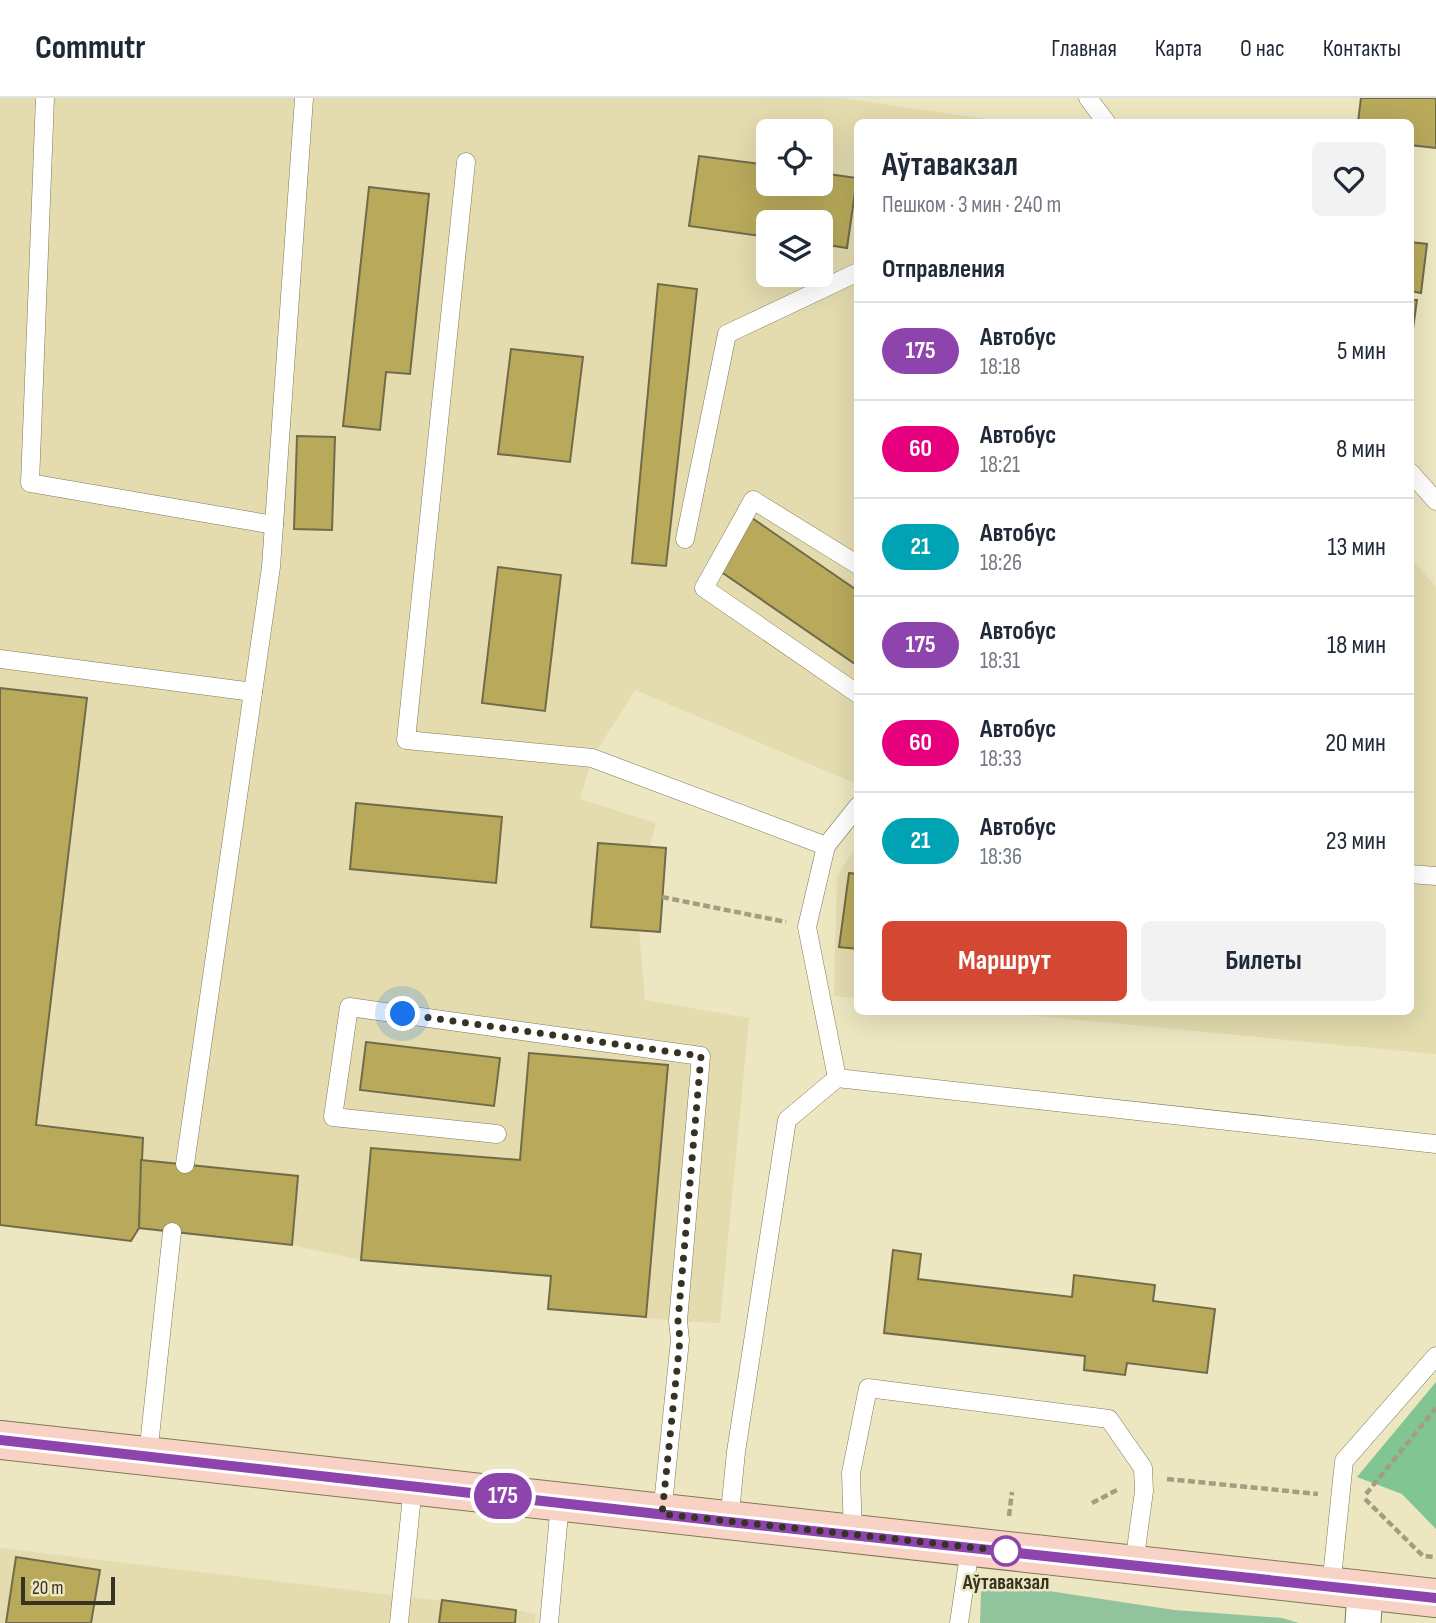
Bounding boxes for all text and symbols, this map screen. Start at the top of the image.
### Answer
text: Commutr [35,28,145,68]
text: Главная [1051,34,1117,63]
text: Карта [1155,34,1202,63]
text: О нас [1240,34,1285,63]
text: Контакты [1323,34,1401,63]
map controls [756,119,833,287]
button: locate [756,119,833,196]
button: heart [1312,142,1386,216]
text: Аўтавакзал [882,145,1018,185]
text: Пешком · 3 мин · 240 m [882,191,1061,219]
button: layers [756,210,833,287]
text: Отправления [882,254,1005,285]
text: Автобус [980,322,1056,353]
text: 175 [905,336,936,365]
text: 5 мин [1337,336,1386,367]
text: 18:18 [980,353,1021,381]
text: Автобус [980,420,1056,451]
text: 60 [909,434,932,463]
text: 8 мин [1336,434,1386,465]
text: 18:21 [980,451,1020,479]
text: Автобус [980,518,1056,549]
text: 21 [911,532,930,561]
text: 13 мин [1327,532,1386,563]
text: 18:26 [980,549,1022,577]
text: Автобус [980,616,1056,647]
text: 175 [905,630,936,659]
text: 18 мин [1327,630,1386,661]
text: 18:31 [980,647,1020,675]
text: Автобус [980,714,1056,745]
text: 60 [909,728,932,757]
text: 20 мин [1325,728,1386,759]
text: 18:33 [980,745,1022,773]
text: Автобус [980,812,1056,843]
text: 21 [911,826,930,855]
text: 23 мин [1326,826,1386,857]
text: 18:36 [980,843,1022,871]
button: Маршрут [882,921,1127,1001]
button: Билеты [1141,921,1386,1001]
your location [385,996,420,1031]
line badge: 175 [463,1473,543,1519]
text: 175 [488,1481,518,1510]
marker: Аўтавакзал [991,1536,1021,1566]
place label: Аўтавакзал [962,1570,1049,1595]
scale bar [21,1574,116,1606]
text: 20 m [32,1577,64,1600]

